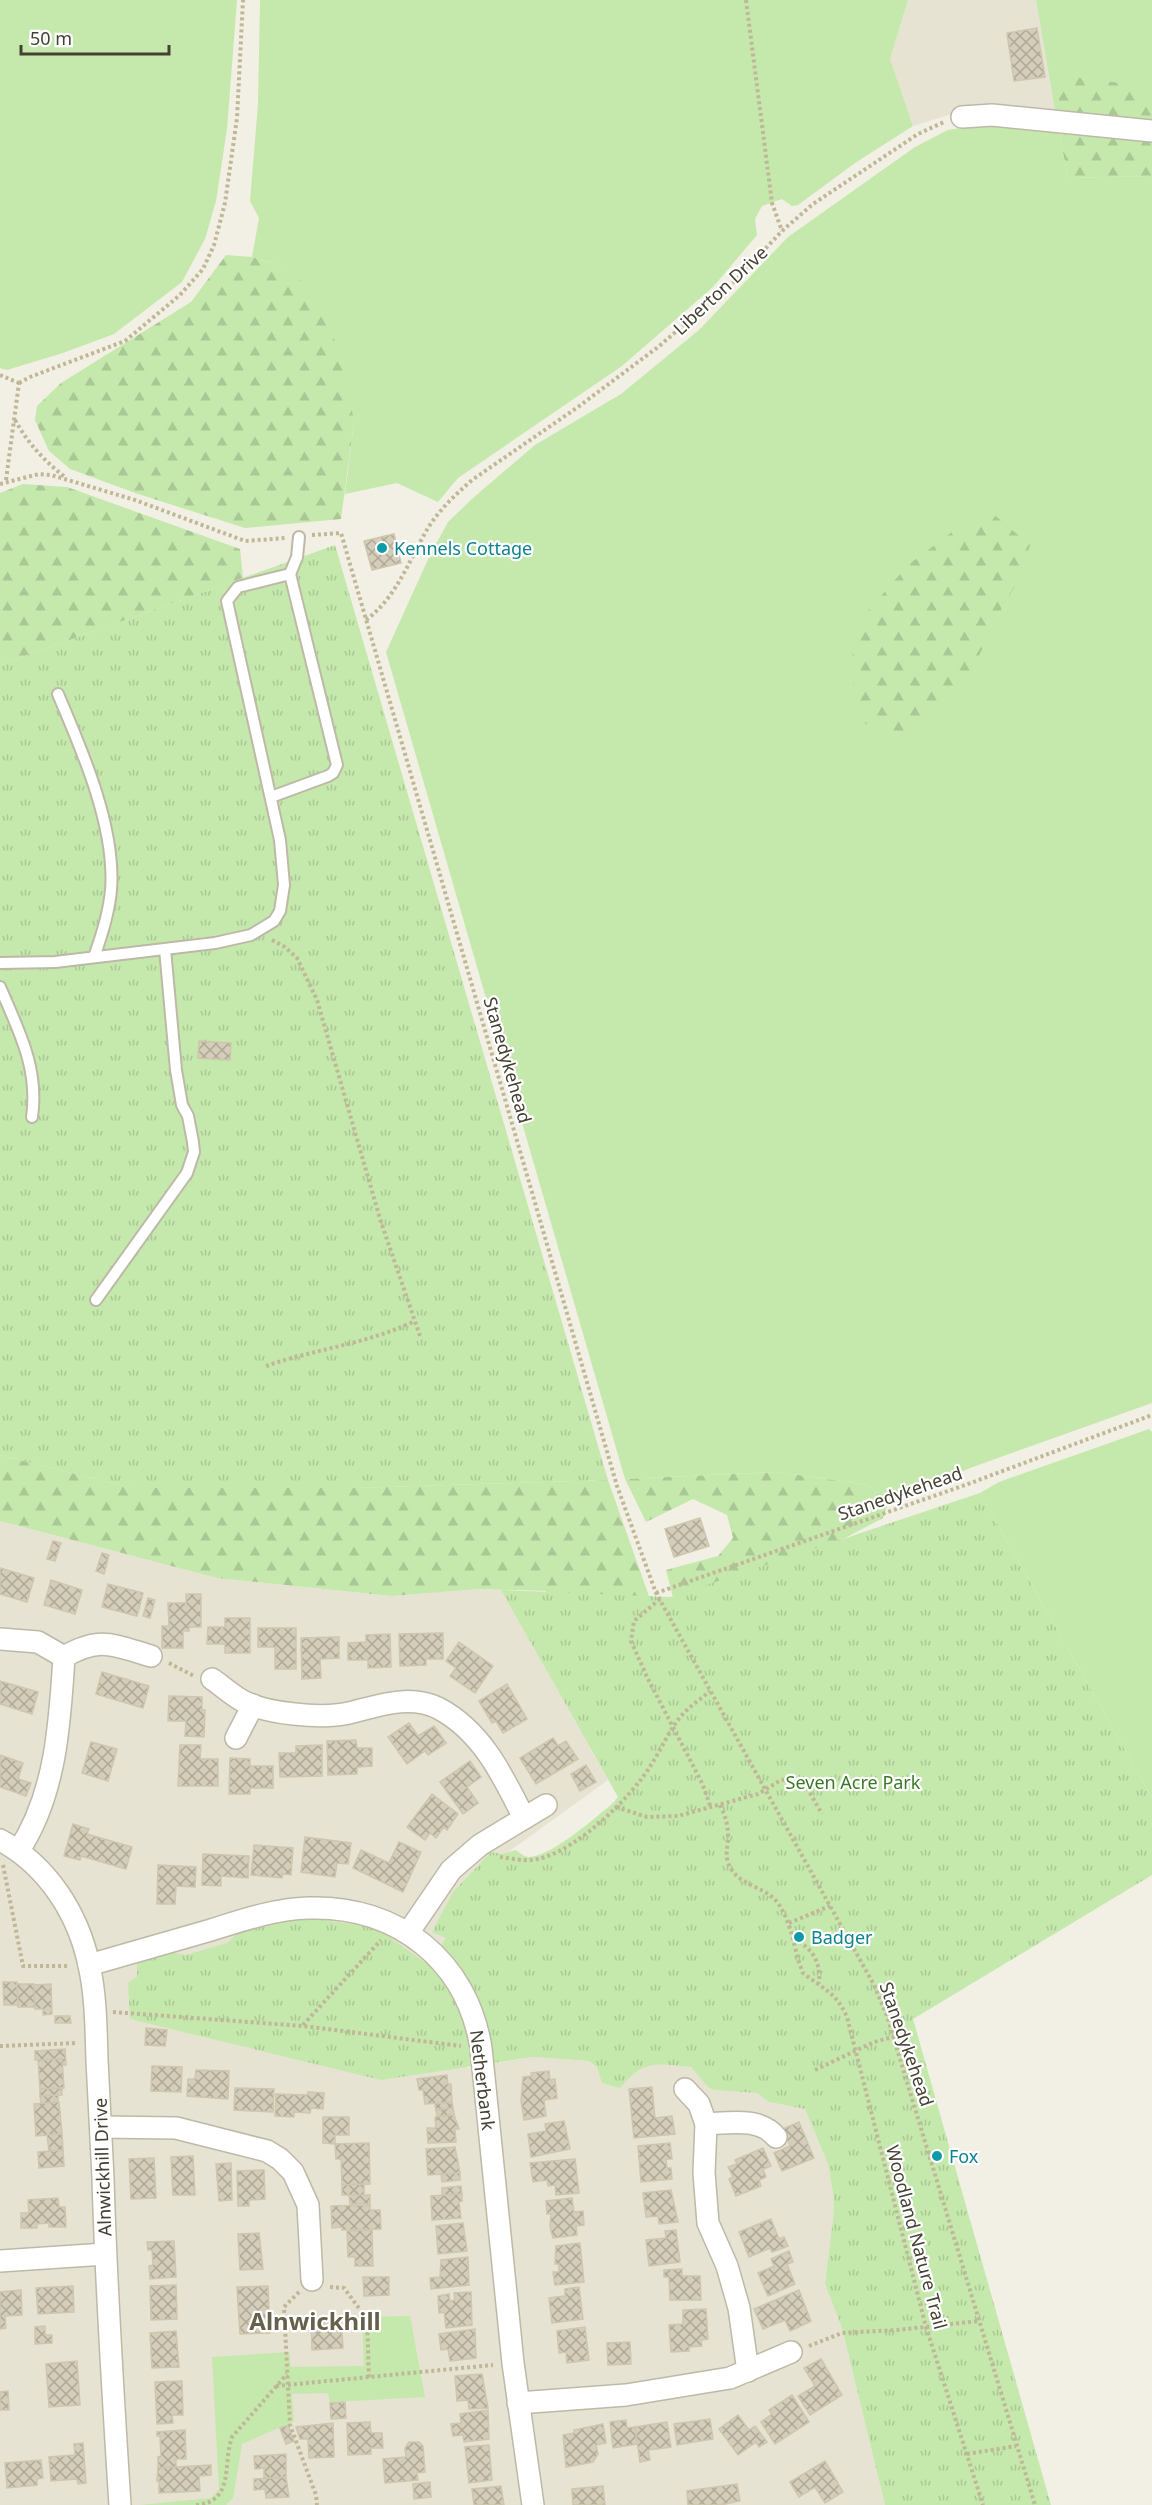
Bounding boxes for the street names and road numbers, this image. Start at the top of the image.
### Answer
street label: Liberton Drive [668,240,772,340]
street label: Stanedykehead [479,994,537,1126]
street label: Stanedykehead [835,1460,965,1526]
street label: Stanedykehead [874,1979,940,2109]
street label: Netherbank [465,2028,501,2132]
street label: Alnwickhill Drive [88,2097,116,2237]
street label: Woodland Nature Trail [881,2142,953,2332]

